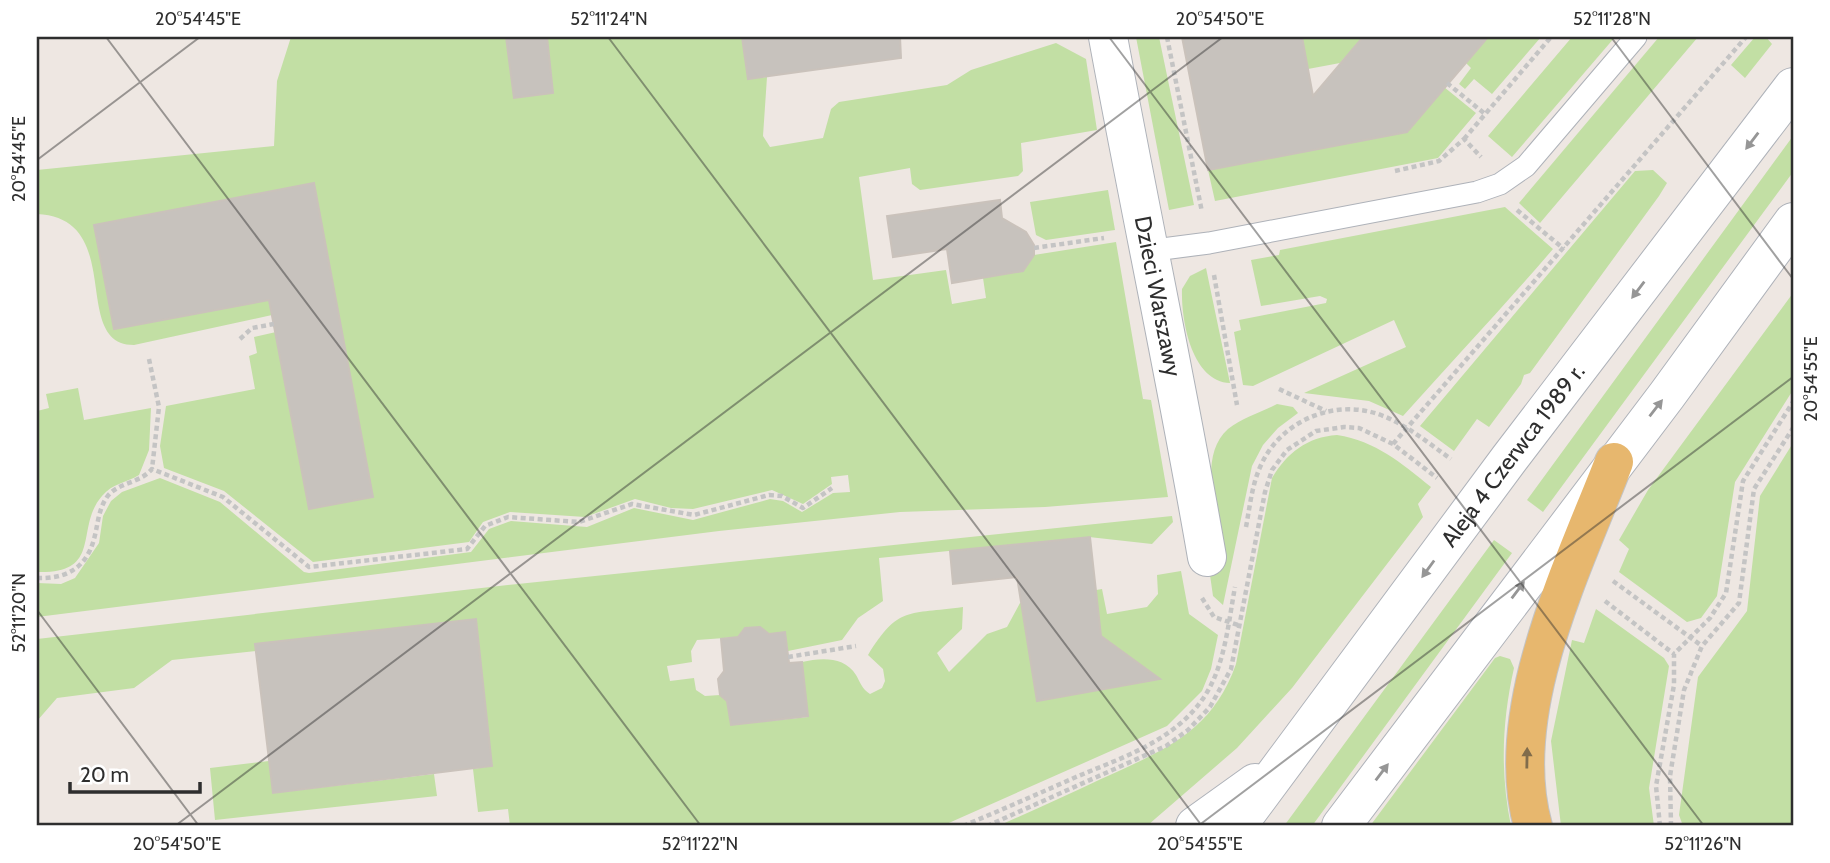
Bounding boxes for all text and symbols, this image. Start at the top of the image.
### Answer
text: 20°54'45"E [155,8,241,30]
text: 52°11'24"N [570,8,648,30]
text: 20°54'50"E [1176,8,1264,30]
text: 52°11'28"N [1573,8,1651,30]
text: 20°54'45"E [8,116,30,202]
one-way arrow [1744,132,1759,150]
street label: Dzieci Warszawy [1129,213,1188,379]
one-way arrow [1631,280,1646,298]
text: 20°54'55"E [1800,336,1822,422]
street label: Aleja 4 Czerwca 1989 r. [1435,358,1591,552]
one-way arrow [1649,400,1664,418]
one-way arrow [1421,560,1435,578]
text: 52°11'20"N [8,573,30,653]
one-way arrow [1511,581,1525,599]
one-way arrow [1522,747,1533,769]
scale bar [70,751,200,795]
text: 20 m [80,762,129,787]
one-way arrow [1374,763,1389,781]
text: 20°54'50"E [133,833,221,855]
text: 52°11'22"N [662,833,738,855]
text: 20°54'55"E [1157,833,1243,855]
text: 52°11'26"N [1664,833,1742,855]

